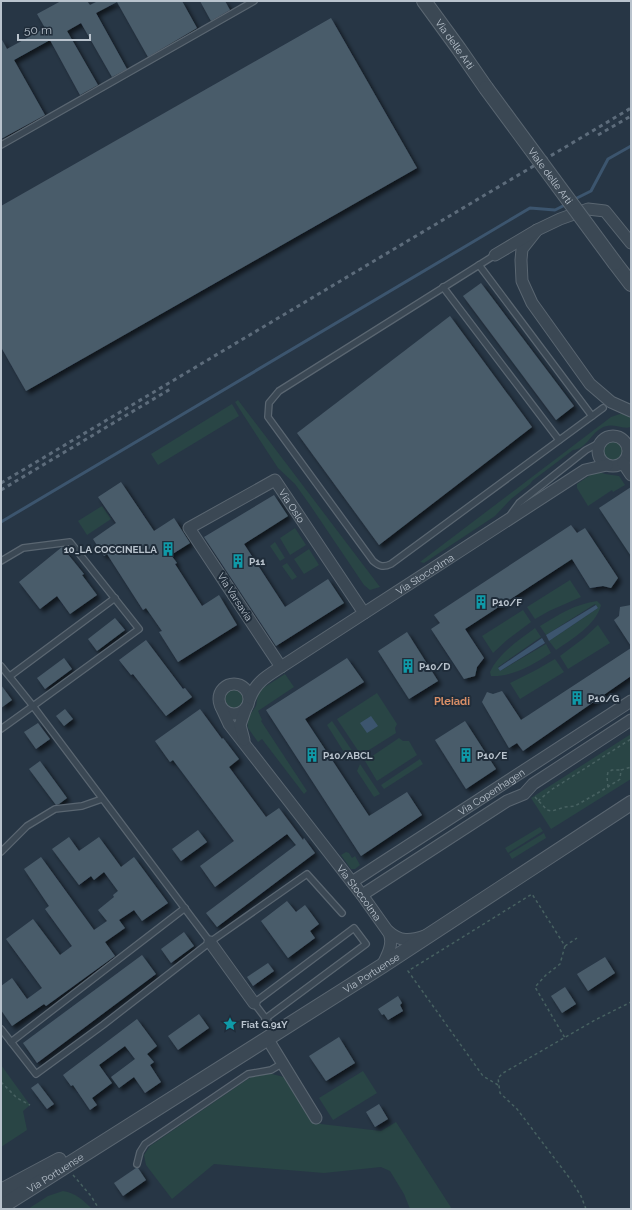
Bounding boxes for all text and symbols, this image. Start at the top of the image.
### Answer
scale bar [18,16,90,42]
street label: Via delle Arti [434,17,477,71]
text: 50 m [24,23,52,37]
street label: Viale delle Arti [526,145,575,206]
street label: Via Oslo [277,487,307,525]
building icon: 10_LA COCCINELLA [160,541,176,557]
place label: 10_LA COCCINELLA [64,544,157,555]
street label: Via Stoccolma [394,551,456,597]
building icon: P11 [230,553,246,569]
place label: P11 [249,556,265,567]
street label: Via Varsavia [215,571,255,623]
building icon: P10/F [473,594,489,610]
place label: P10/F [492,597,522,608]
building icon: P10/D [400,658,416,674]
place label: P10/D [419,661,450,672]
building icon: P10/G [569,690,585,706]
place label: P10/G [588,693,619,704]
district label: Pleiadi [434,695,470,708]
building icon: P10/ABCL [304,747,320,763]
building icon: P10/E [458,747,474,763]
place label: P10/ABCL [323,750,373,761]
place label: P10/E [477,750,507,761]
street label: Via Copenhagen [456,766,527,817]
street label: Via Stoccolma [335,863,384,922]
street label: Via Portuense [341,951,401,995]
place icon: Fiat G.91Y [222,1016,238,1032]
place label: Fiat G.91Y [241,1019,288,1030]
street label: Via Portuense [25,1151,85,1195]

